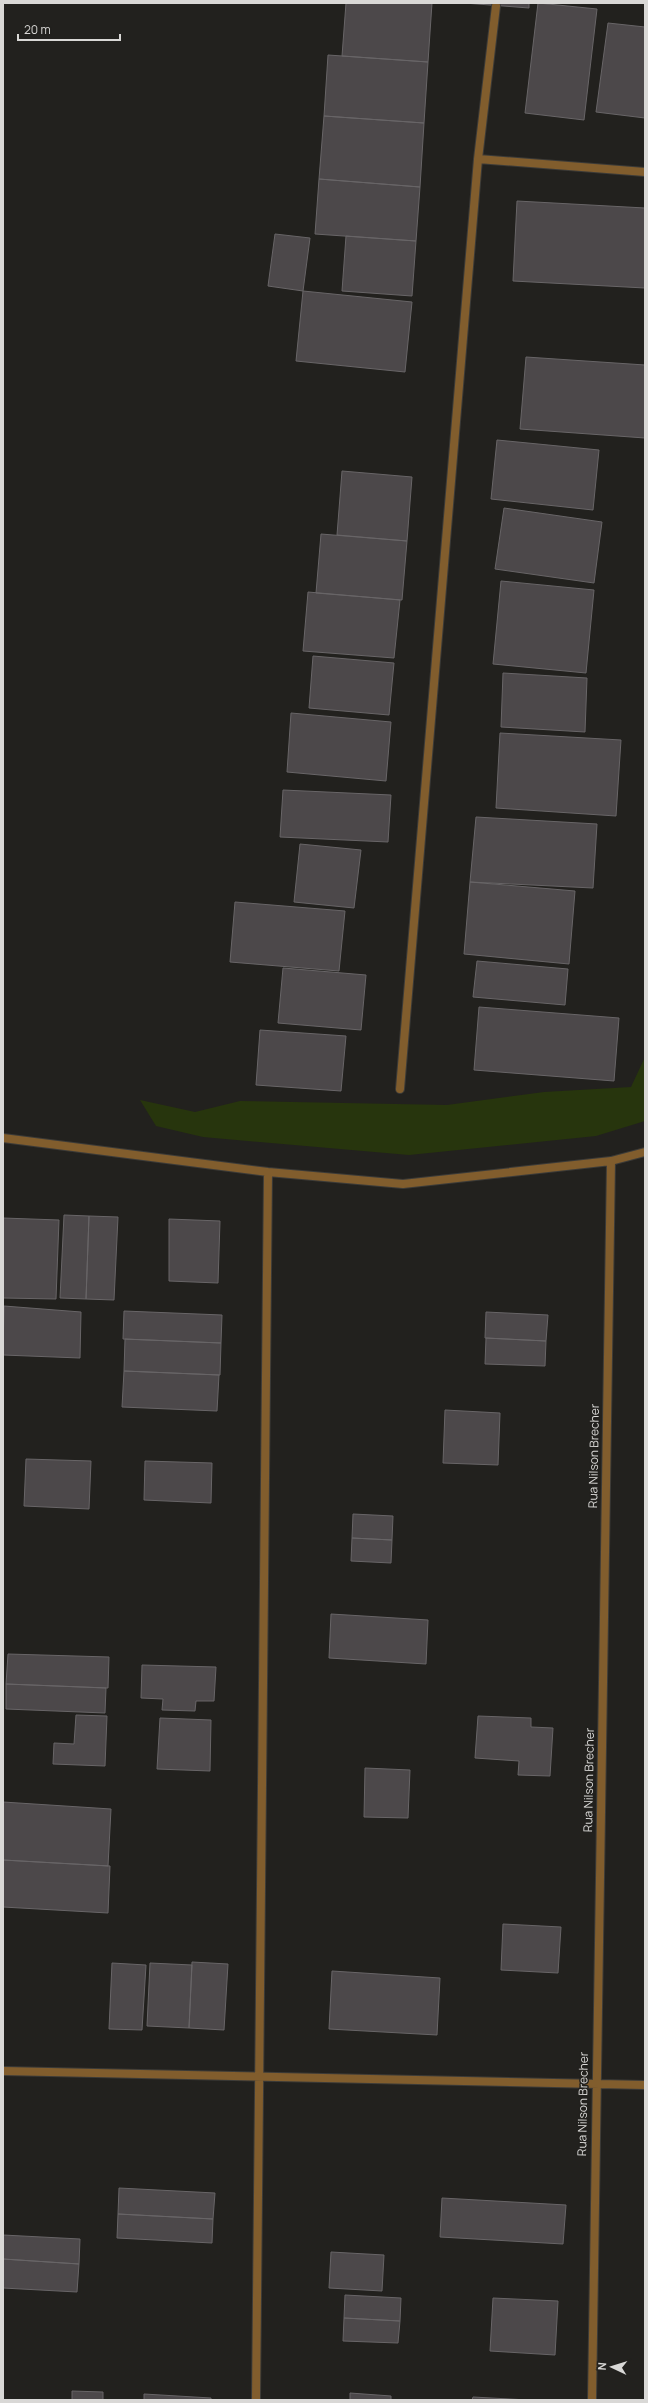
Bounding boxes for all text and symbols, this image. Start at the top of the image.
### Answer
scale bar [18,16,120,42]
text: 20 m [24,21,51,38]
street label: Rua Nilson Brecher [584,1403,603,1508]
street label: Rua Nilson Brecher [579,1727,598,1832]
street label: Rua Nilson Brecher [573,2051,592,2156]
north arrow [592,2347,632,2387]
text: N [594,2362,609,2371]

